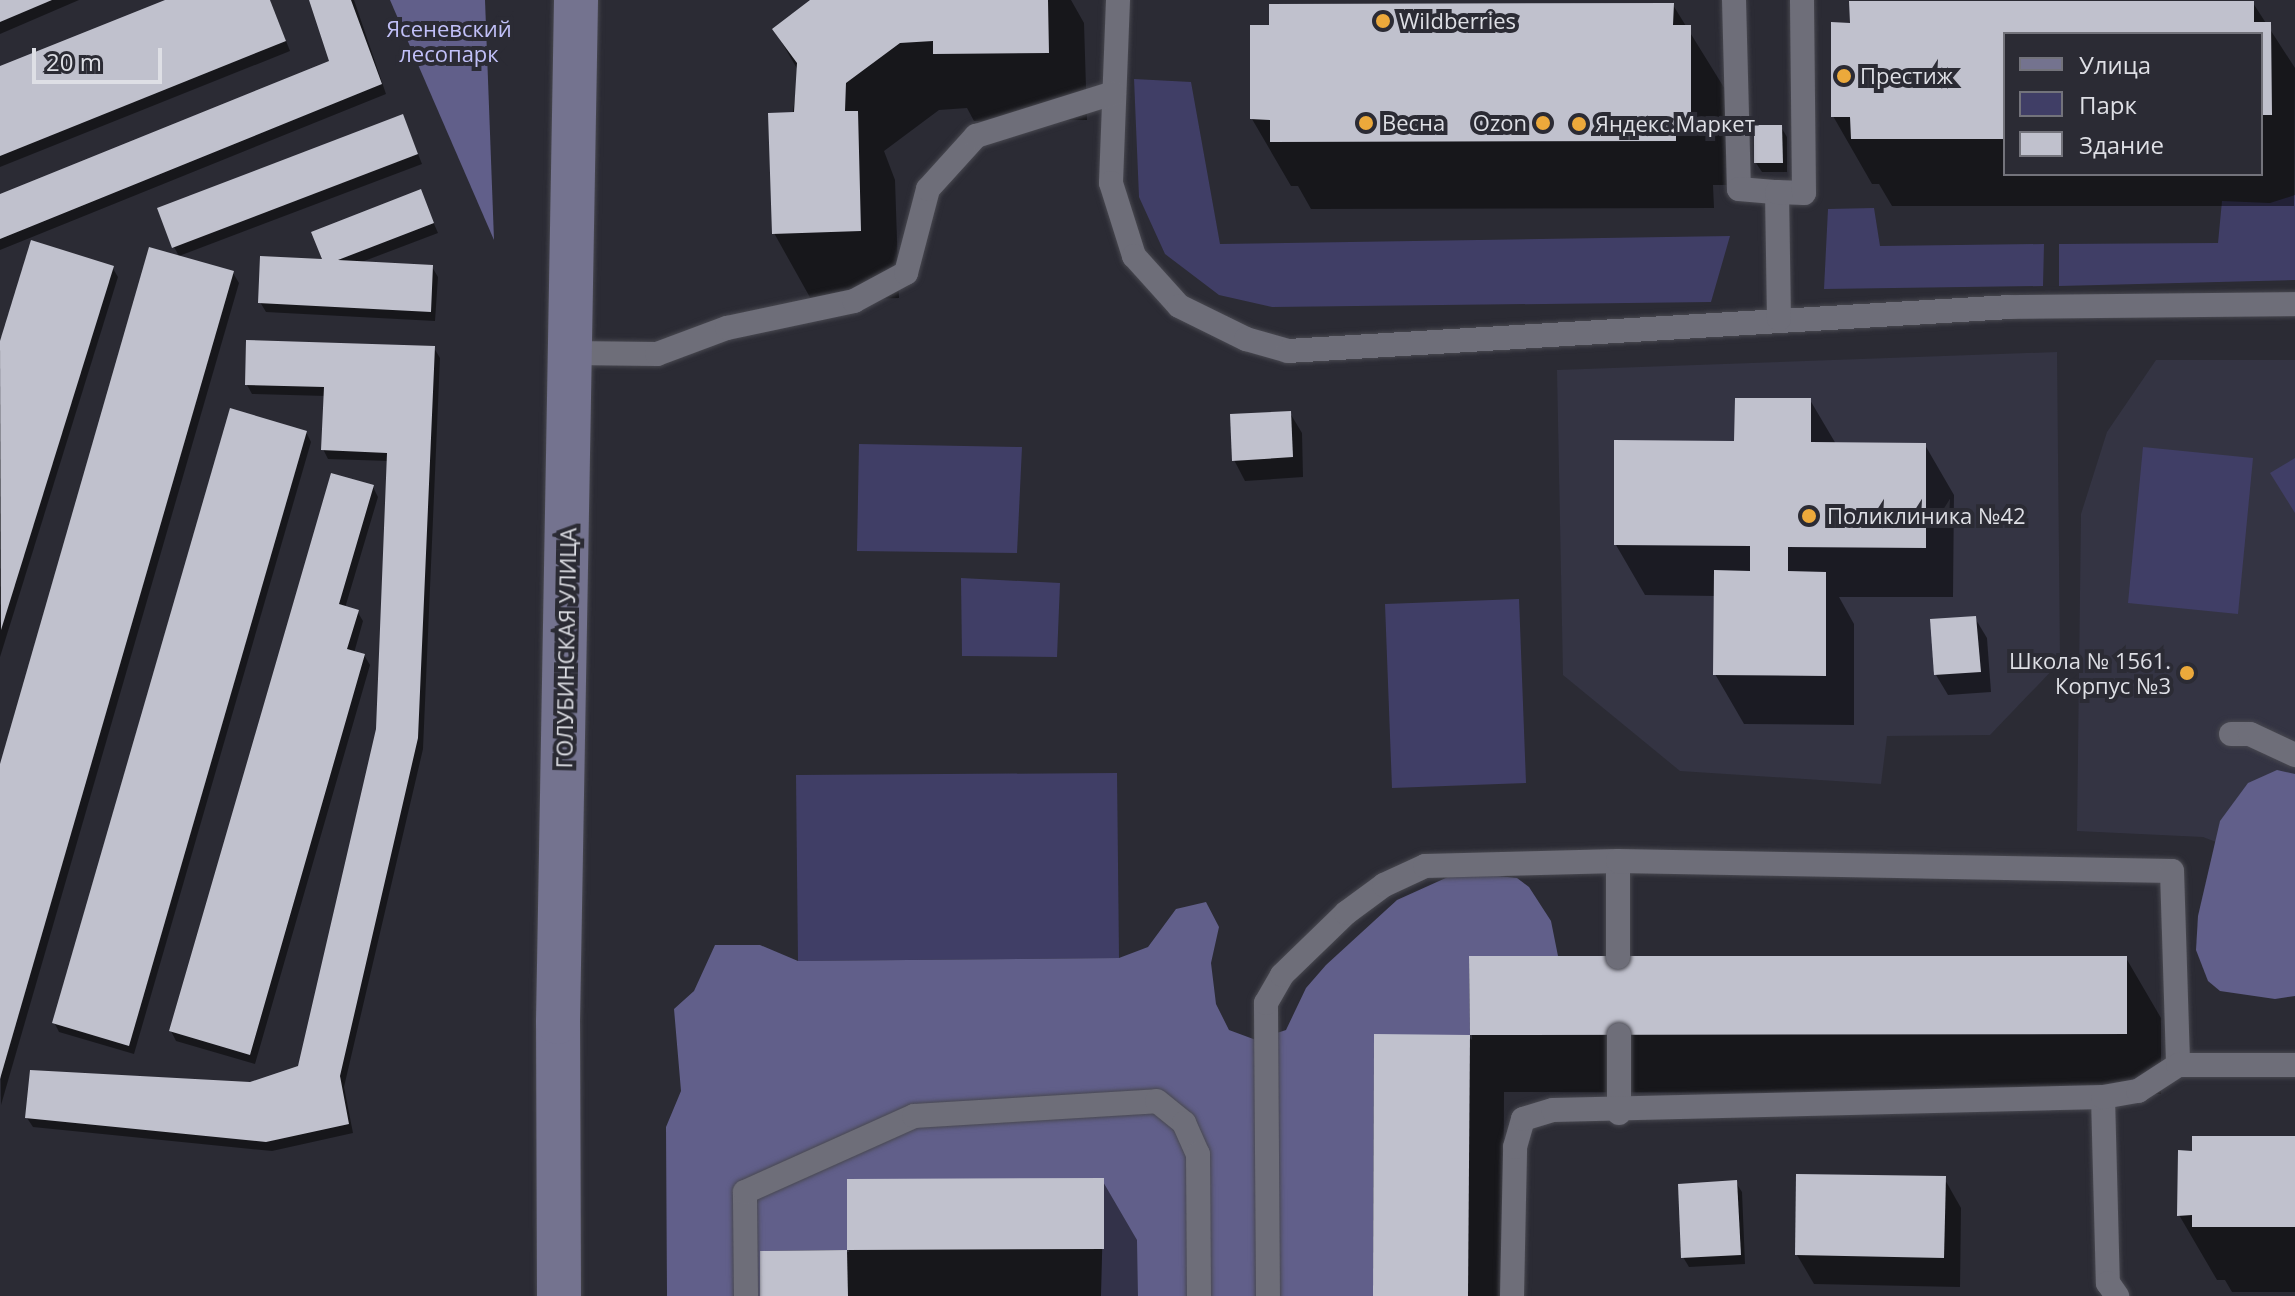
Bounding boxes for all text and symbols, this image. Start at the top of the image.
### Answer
place label: Wildberries [1399,8,1516,34]
marker: Wildberries [1374,12,1392,30]
park label: Ясеневский лесопарк [386,15,512,66]
scale bar [36,32,166,82]
legend [2003,32,2263,176]
text: 20 m [46,45,102,78]
text: Улица [2079,48,2151,81]
place label: Престиж [1860,63,1953,89]
marker: Престиж [1835,67,1853,85]
text: Парк [2079,88,2137,121]
place label: Весна [1382,110,1445,136]
place label: Ozon [1473,110,1527,136]
place label: Яндекс.Маркет [1595,111,1755,137]
marker: Весна [1357,114,1375,132]
marker: Ozon [1534,114,1552,132]
marker: Яндекс.Маркет [1570,115,1588,133]
text: Здание [2079,128,2164,161]
place label: Поликлиника №42 [1827,503,2026,529]
marker: Поликлиника №42 [1798,505,1820,527]
street label: ГОЛУБИНСКАЯ УЛИЦА [551,527,581,769]
place label: Школа № 1561. Корпус №3 [2009,647,2171,698]
marker: Школа № 1561. Корпус №3 [2178,664,2196,682]

